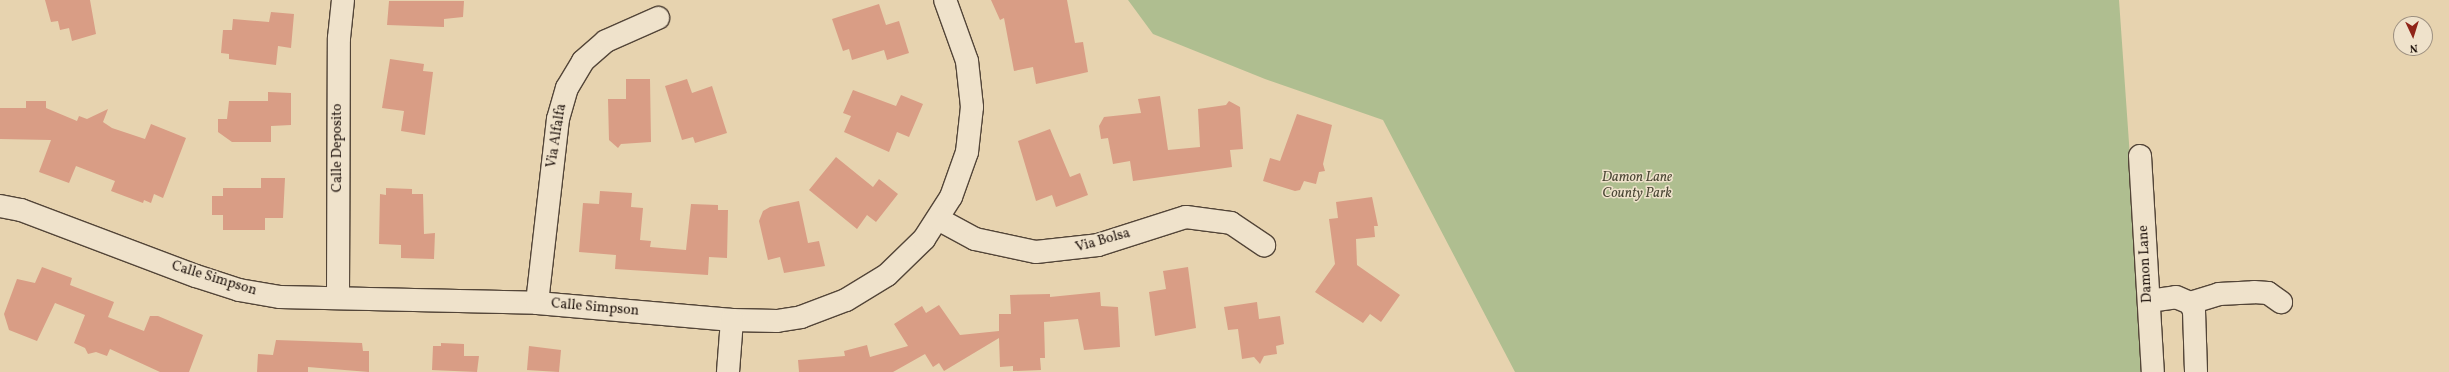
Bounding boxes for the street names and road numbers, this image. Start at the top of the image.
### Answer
street label: Via Alfalfa [544,103,570,169]
street label: Calle Deposito [330,104,346,192]
street label: Via Bolsa [1074,225,1132,257]
street label: Damon Lane [2136,225,2156,303]
street label: Calle Simpson [169,258,259,300]
street label: Calle Simpson [550,296,640,320]

